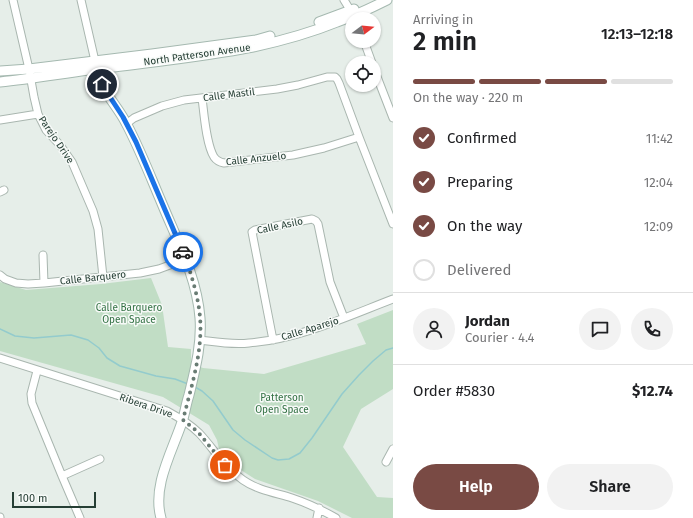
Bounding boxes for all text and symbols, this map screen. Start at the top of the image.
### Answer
north arrow [345,12,381,48]
map controls [345,12,381,92]
text: Arriving in [413,12,473,27]
text: 12:13–12:18 [601,25,673,43]
text: 2 min [413,26,477,57]
street label: North Patterson Avenue [143,42,251,68]
button: locate [345,56,381,92]
pin [85,67,119,101]
icon: home [91,73,113,95]
street label: Calle Mastil [203,86,256,104]
text: On the way · 220 m [413,90,523,105]
street label: Parejo Drive [36,114,76,166]
icon: check [413,127,435,149]
text: Confirmed [447,129,517,147]
text: 11:42 [646,131,673,146]
street label: Calle Anzuelo [225,150,287,168]
icon: check [413,171,435,193]
text: Preparing [447,173,512,191]
text: 12:04 [644,175,673,190]
street label: Calle Asilo [256,215,304,237]
icon: check [413,215,435,237]
text: On the way [447,217,522,235]
text: 12:09 [644,219,673,234]
courier [163,232,203,272]
icon: car [172,241,194,263]
text: Delivered [447,261,511,279]
street label: Calle Barquero [59,269,127,287]
park label: Calle Barquero Open Space [96,302,162,326]
button: person [413,308,455,350]
button: chat [579,308,621,350]
button: phone [631,308,673,350]
text: Jordan [465,312,510,330]
street label: Calle Aparejo [280,315,340,343]
text: Courier · 4.4 [465,330,535,345]
text: Order #5830 [413,382,495,400]
text: $12.74 [632,382,673,400]
street label: Ribera Drive [118,391,174,421]
park label: Patterson Open Space [255,392,309,416]
pin [208,448,242,482]
icon: bag [214,454,236,476]
button: Help [413,464,539,510]
button: Share [547,464,673,510]
scale bar [12,490,96,509]
text: 100 m [18,492,47,505]

